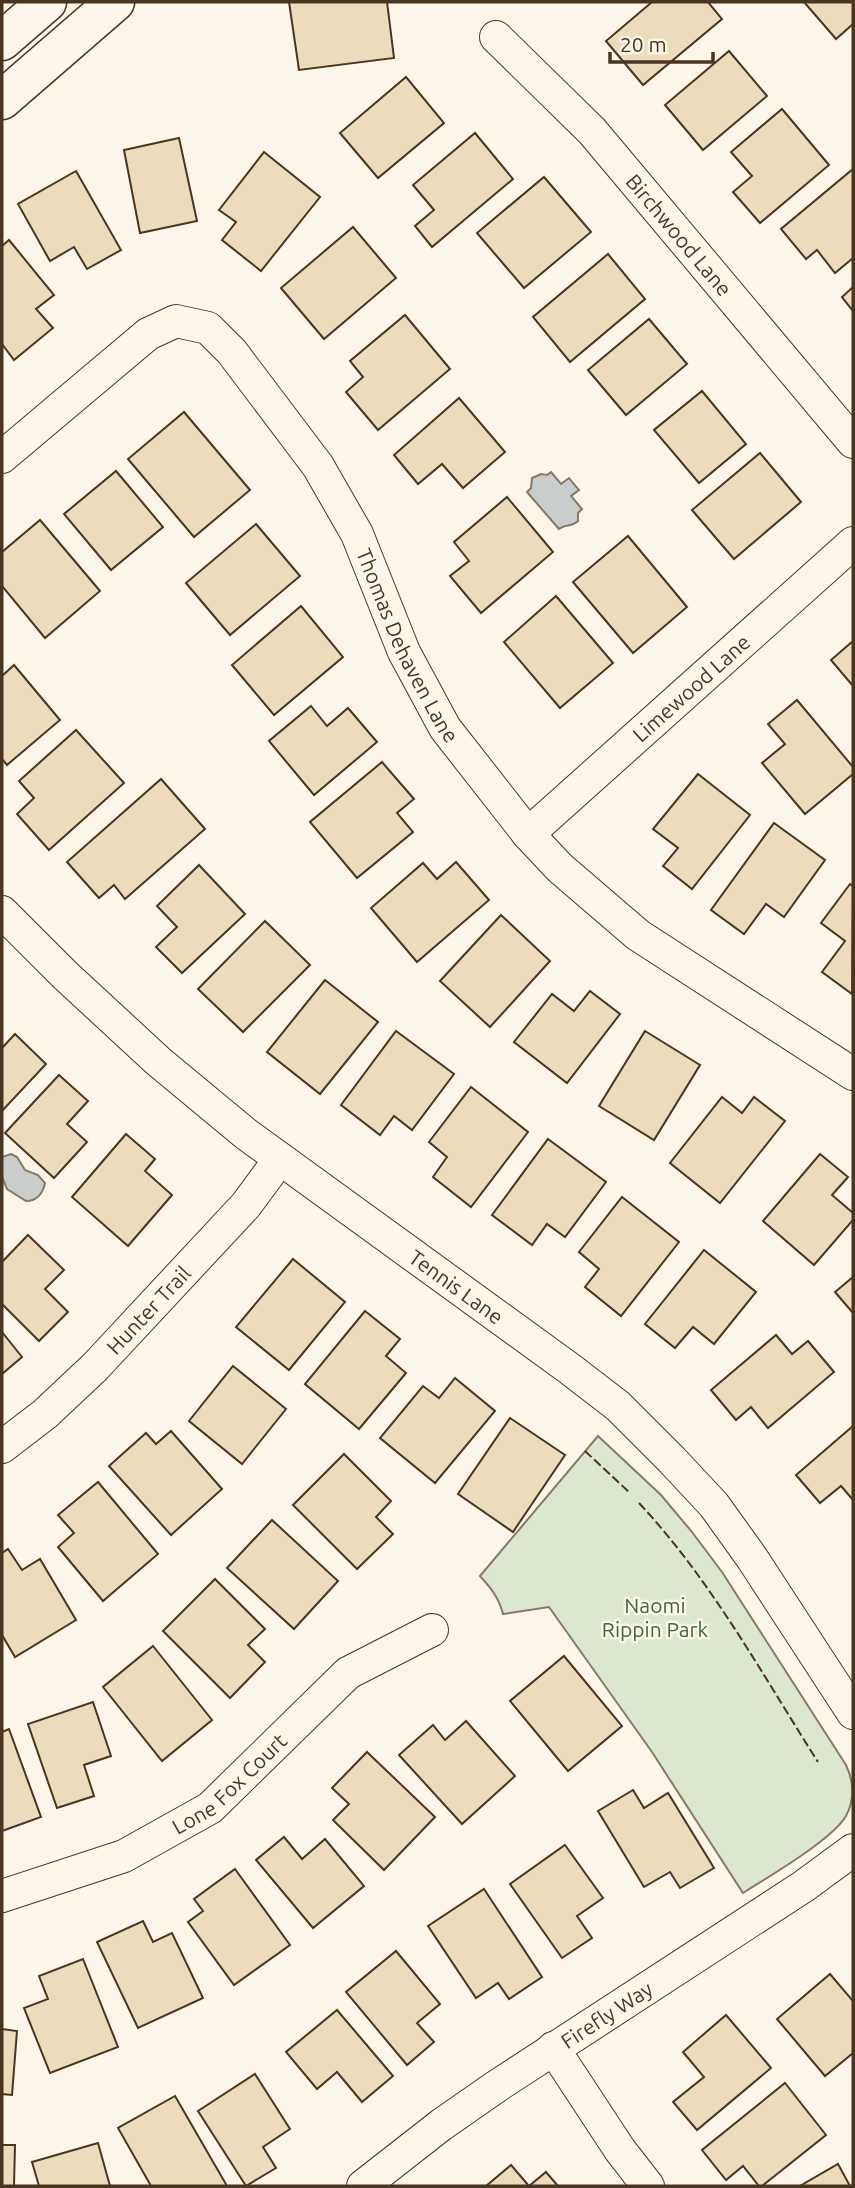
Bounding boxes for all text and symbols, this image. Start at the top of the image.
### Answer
scale bar [610,21,713,65]
text: 20 m [620,32,667,56]
street label: Birchwood Lane [621,169,737,301]
street label: Thomas Dehaven Lane [352,545,464,747]
street label: Limewood Lane [628,629,755,746]
street label: Tennis Lane [405,1244,508,1329]
street label: Hunter Trail [101,1261,195,1359]
park label: Naomi Rippin Park [602,1593,709,1641]
street label: Lone Fox Court [168,1728,291,1839]
street label: Firefly Way [556,1976,657,2053]

